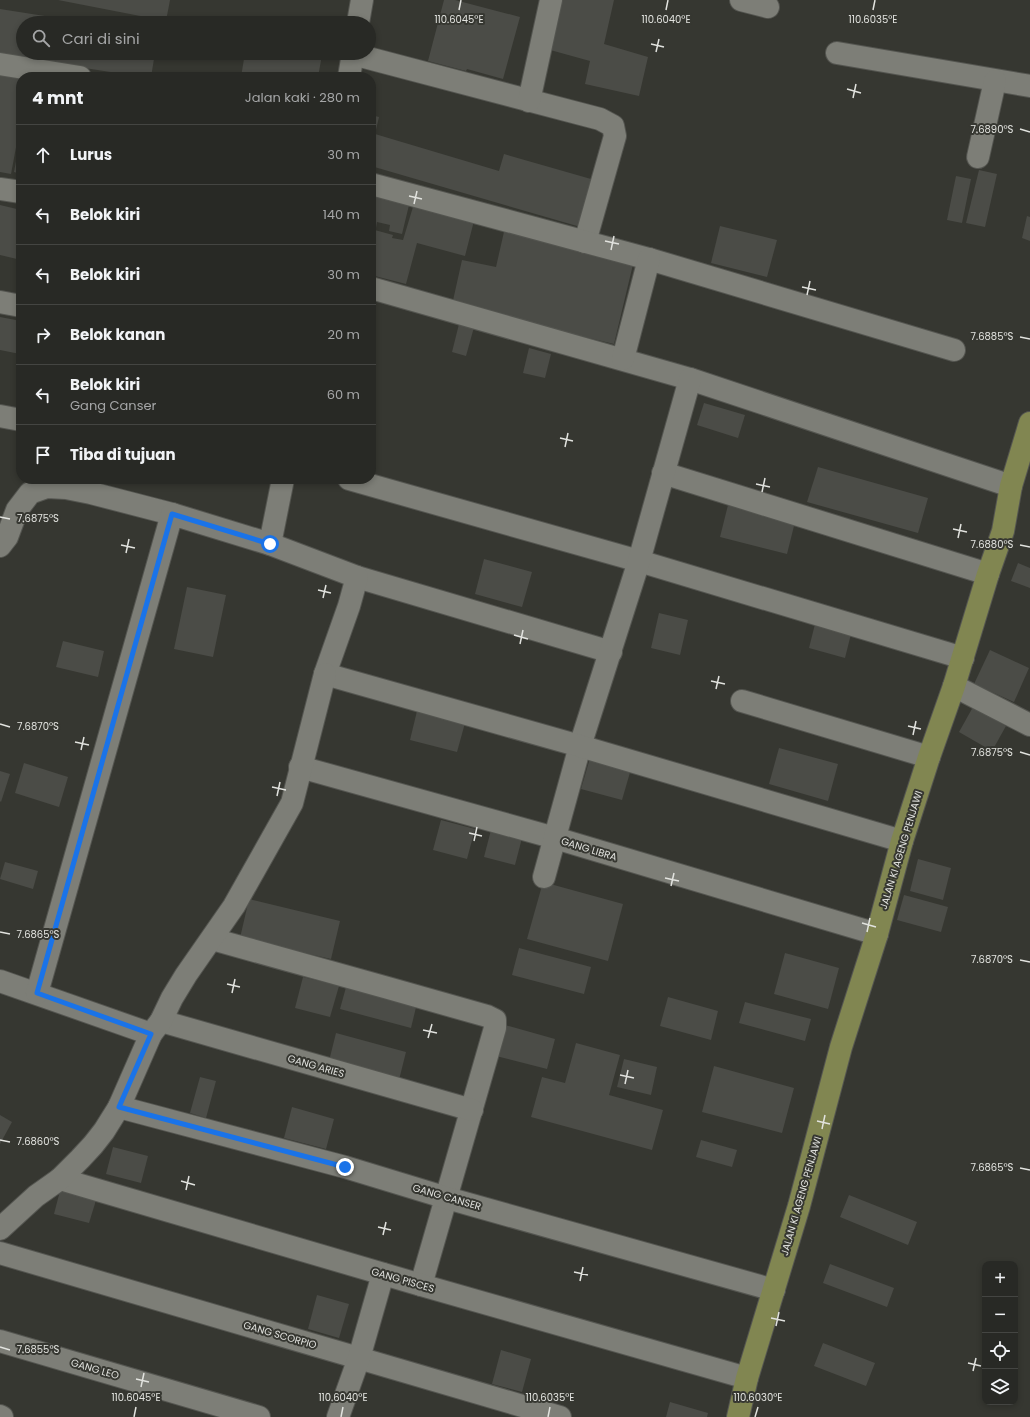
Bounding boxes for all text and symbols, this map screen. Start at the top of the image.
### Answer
text: 110.6045°E [434,12,484,27]
text: 110.6040°E [641,12,691,27]
text: 110.6035°E [849,12,897,27]
search box [16,16,376,60]
icon: search [30,27,52,49]
text: Cari di sini [62,28,140,49]
text: 4 mnt [32,86,83,110]
text: Jalan kaki · 280 m [245,88,360,107]
text: 7.6890°S [971,122,1014,137]
icon: ahead [32,144,54,166]
text: Lurus [70,144,112,165]
text: 30 m [327,145,360,164]
icon: left [32,204,54,226]
text: Belok kiri [70,204,140,225]
text: 140 m [323,205,360,224]
icon: left [32,264,54,286]
text: Belok kiri [70,264,140,285]
text: 30 m [327,265,360,284]
icon: right [32,324,54,346]
text: Belok kanan [70,324,165,345]
text: 20 m [327,325,360,344]
text: 7.6885°S [971,329,1014,344]
text: Belok kiri [70,374,140,395]
icon: left [32,384,54,406]
text: 60 m [327,385,360,404]
text: Gang Canser [70,396,156,415]
icon: arrive [32,444,54,466]
text: Tiba di tujuan [70,444,176,465]
text: 7.6875°S [17,511,59,526]
route start [261,535,279,553]
text: 7.6880°S [971,537,1014,552]
text: 7.6870°S [17,719,59,734]
text: 7.6875°S [971,745,1013,760]
street label: JALAN KI AGENG PENJAWI [876,789,926,911]
street label: GANG LIBRA [559,833,619,865]
text: 7.6865°S [17,927,60,942]
text: 7.6870°S [971,952,1013,967]
street label: GANG ARIES [286,1051,346,1081]
text: 7.6860°S [17,1134,60,1149]
street label: JALAN KI AGENG PENJAWI [777,1135,825,1257]
route end [336,1158,354,1176]
text: 7.6865°S [971,1160,1014,1175]
street label: GANG CANSER [411,1180,483,1214]
map controls [982,1261,1018,1405]
button: + [982,1261,1018,1297]
street label: GANG PISCES [370,1264,436,1296]
button: − [982,1297,1018,1333]
street label: GANG SCORPIO [242,1317,319,1353]
button: locate [982,1333,1018,1369]
text: 7.6855°S [17,1342,60,1357]
street label: GANG LEO [69,1355,121,1383]
button: layers [982,1369,1018,1405]
text: 110.6045°E [111,1390,161,1405]
text: 110.6040°E [318,1390,368,1405]
text: 110.6035°E [526,1390,574,1405]
text: 110.6030°E [734,1390,782,1405]

